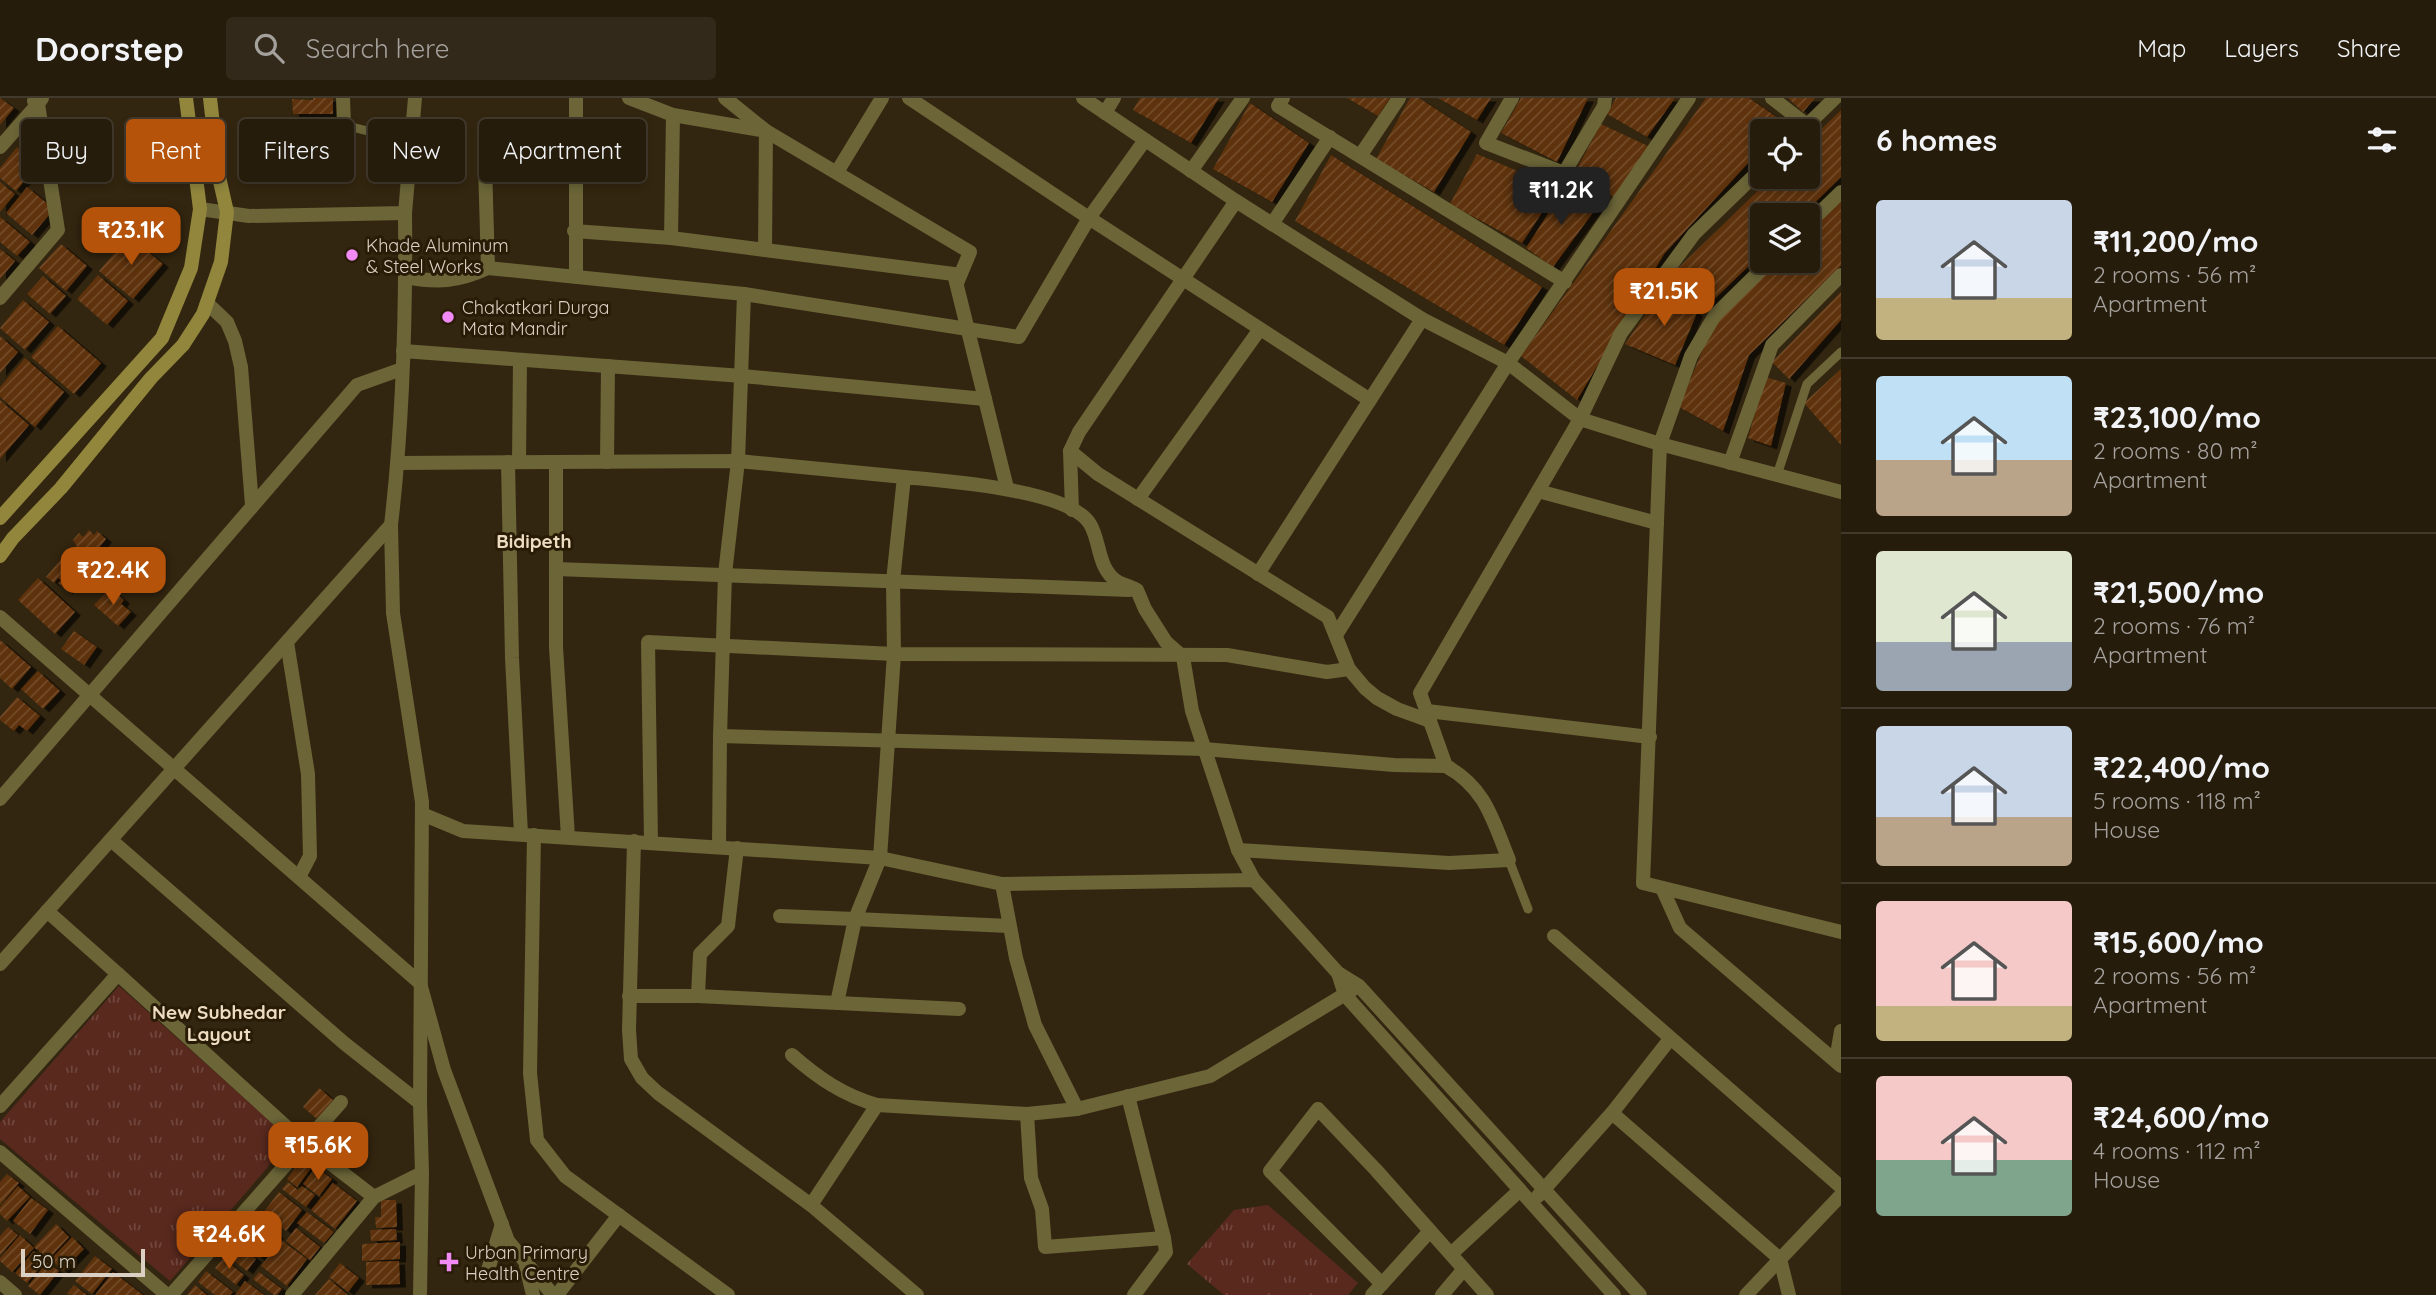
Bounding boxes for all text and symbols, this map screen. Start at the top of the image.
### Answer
search box [226,17,716,80]
text: Doorstep [35,28,184,69]
icon: search [250,29,288,67]
text: Search here [306,32,449,65]
text: Map [2137,33,2186,63]
text: Layers [2224,33,2299,63]
text: Share [2337,33,2401,63]
chip: Buy [21,119,112,182]
chip: Rent [126,119,225,182]
chip: Filters [239,119,354,182]
chip: New [368,119,465,182]
chip: Apartment [479,119,646,182]
map controls [1750,119,1820,273]
button: locate [1750,119,1820,189]
text: 6 homes [1876,121,1997,159]
icon: filters [2363,121,2401,159]
pin: ₹11.2K [1504,167,1618,227]
text: ₹11.2K [1529,175,1593,204]
button: layers [1750,203,1820,273]
pin: ₹23.1K [74,208,188,267]
text: ₹23.1K [98,215,164,244]
text: ₹11,200/mo [2093,222,2259,260]
icon: home [1932,228,2016,312]
place label: Khade Aluminum & Steel Works [366,234,509,278]
marker: Khade Aluminum & Steel Works [344,247,360,263]
text: 2 rooms · 56 m² [2093,260,2256,289]
pin: ₹21.5K [1607,268,1721,328]
text: ₹21.5K [1630,276,1698,305]
text: Apartment [2093,289,2207,318]
place label: Chakatkari Durga Mata Mandir [462,296,610,340]
marker: Chakatkari Durga Mata Mandir [440,309,456,325]
text: ₹23,100/mo [2093,398,2261,436]
icon: home [1932,404,2016,488]
text: 2 rooms · 80 m² [2093,436,2258,465]
text: Apartment [2093,465,2207,494]
district label: Bidipeth [496,529,572,553]
pin: ₹22.4K [56,547,170,607]
text: ₹22.4K [77,555,149,584]
text: ₹21,500/mo [2093,573,2264,611]
icon: home [1932,579,2016,663]
text: 2 rooms · 76 m² [2093,611,2255,640]
text: Apartment [2093,640,2207,669]
text: ₹22,400/mo [2093,748,2270,786]
icon: home [1932,754,2016,838]
text: 5 rooms · 118 m² [2093,786,2261,815]
text: House [2093,815,2160,844]
text: ₹15,600/mo [2093,923,2264,961]
icon: home [1932,929,2016,1013]
text: 2 rooms · 56 m² [2093,961,2256,990]
text: Apartment [2093,990,2207,1019]
district label: New Subhedar Layout [152,1000,286,1046]
text: ₹24,600/mo [2093,1098,2269,1136]
icon: home [1932,1104,2016,1188]
pin: ₹15.6K [261,1122,375,1182]
text: ₹15.6K [284,1130,352,1159]
text: 4 rooms · 112 m² [2093,1136,2261,1165]
text: House [2093,1165,2160,1194]
pin: ₹24.6K [172,1212,286,1271]
text: ₹24.6K [193,1219,265,1248]
place label: Urban Primary Health Centre [465,1241,588,1285]
scale bar [21,1246,145,1278]
text: 50 m [32,1249,76,1273]
marker: Urban Primary Health Centre [439,1252,459,1272]

